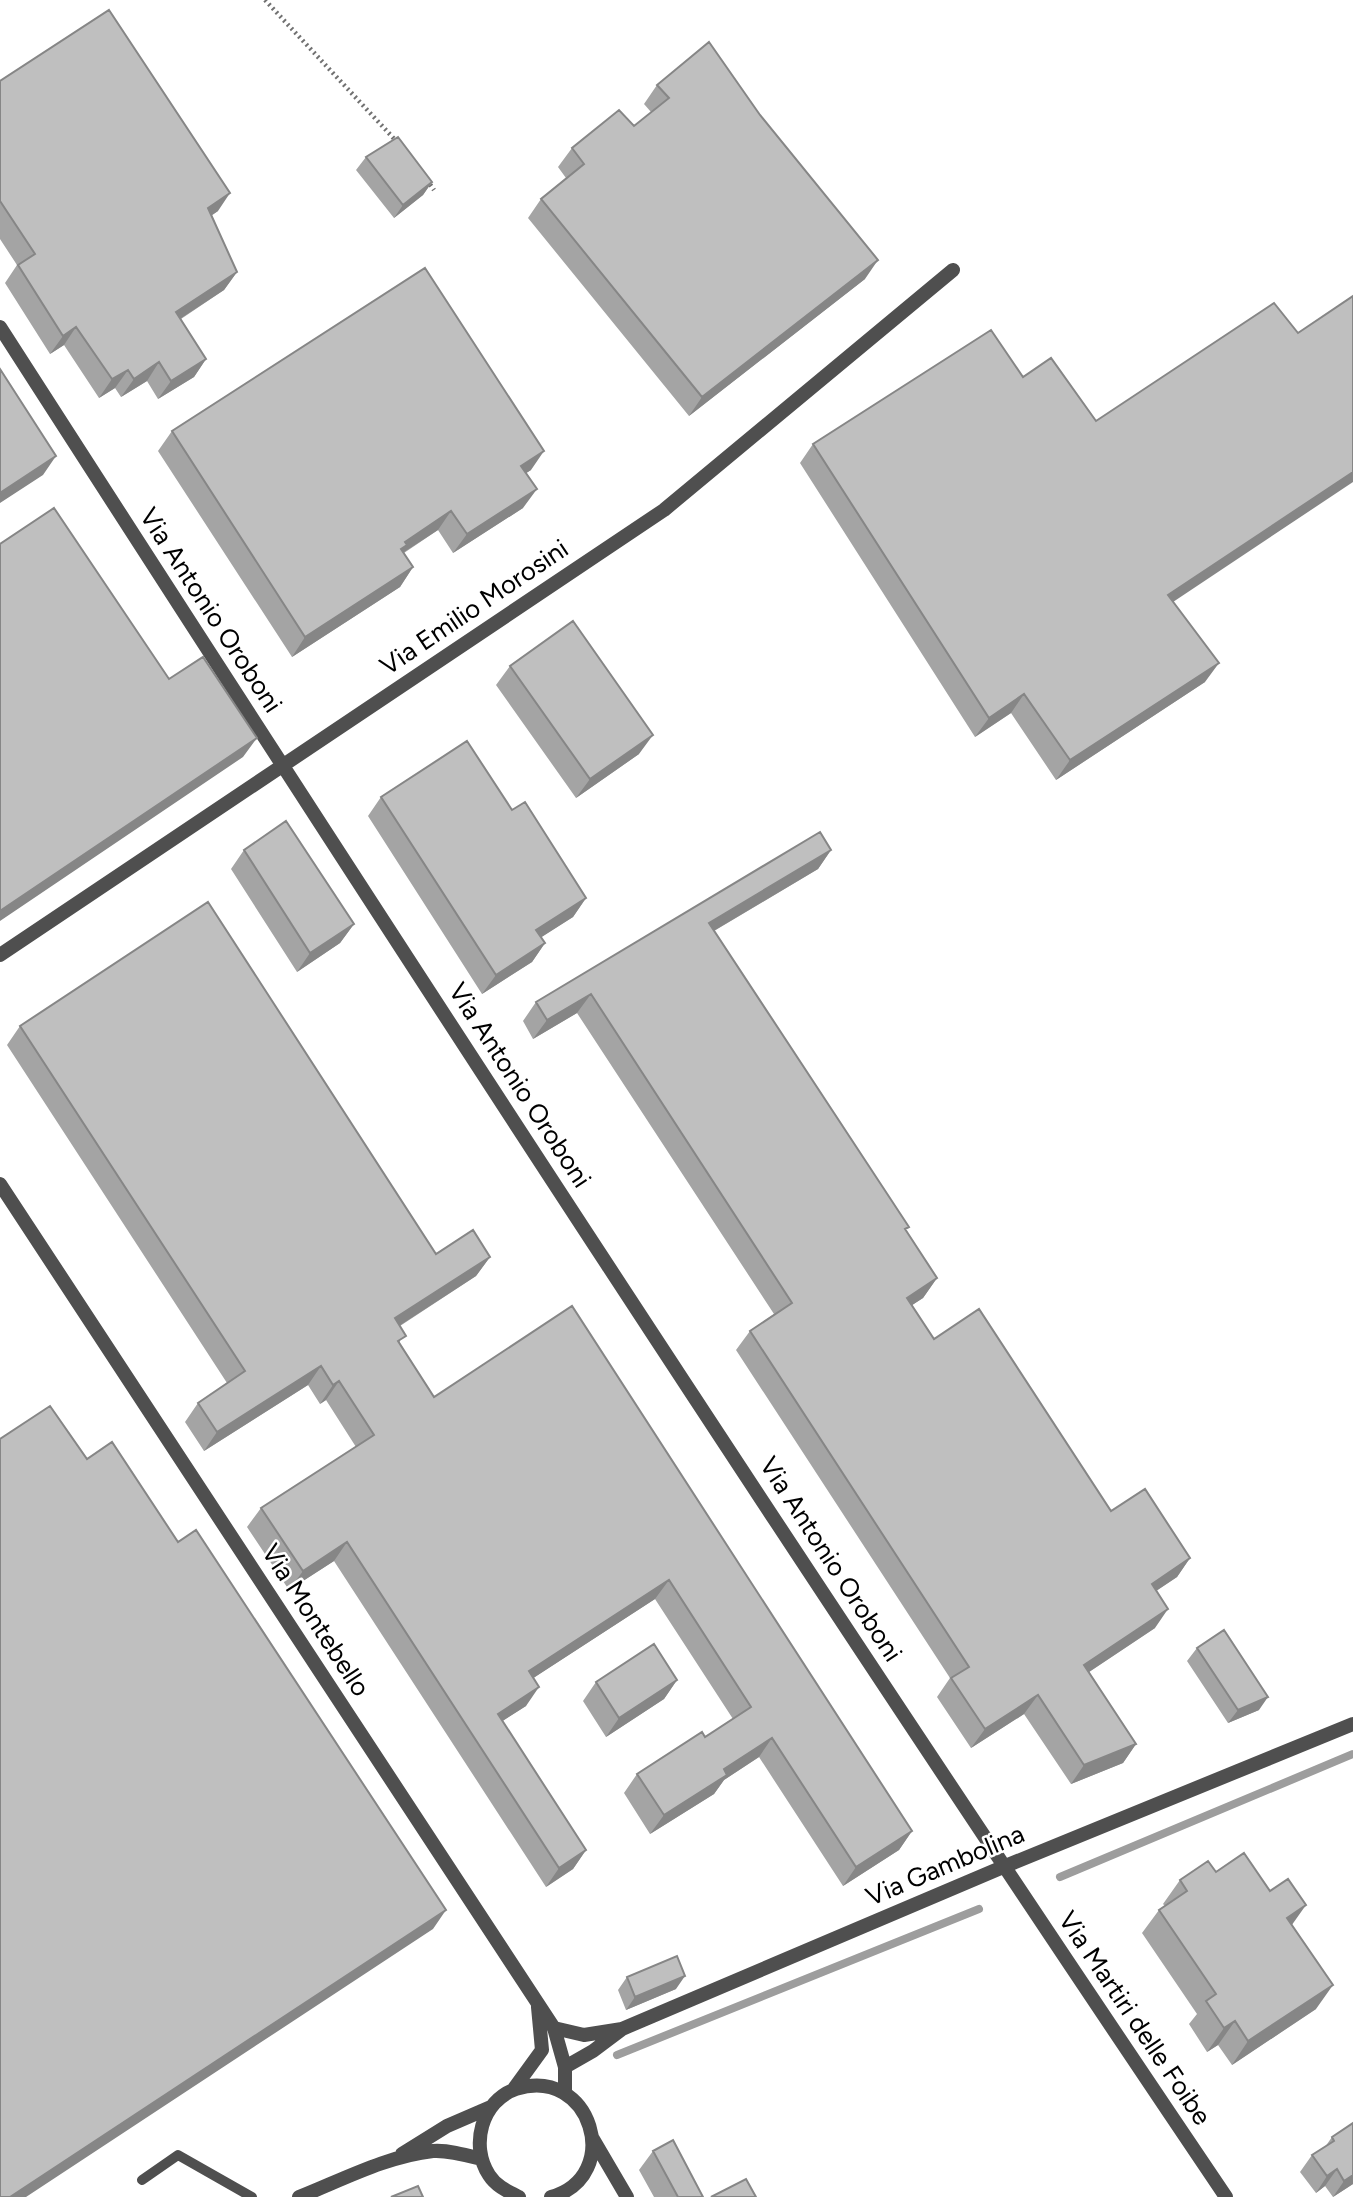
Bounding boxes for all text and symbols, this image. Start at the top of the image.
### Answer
street label: Via Antonio Oroboni [133,502,289,718]
street label: Via Emilio Morosini [374,532,574,682]
street label: Via Antonio Oroboni [442,977,598,1193]
street label: Via Antonio Oroboni [753,1451,909,1667]
street label: Via Montebello [255,1538,377,1702]
street label: Via Gambolina [861,1817,1029,1913]
street label: Via Martiri delle Foibe [1052,1905,1218,2131]

